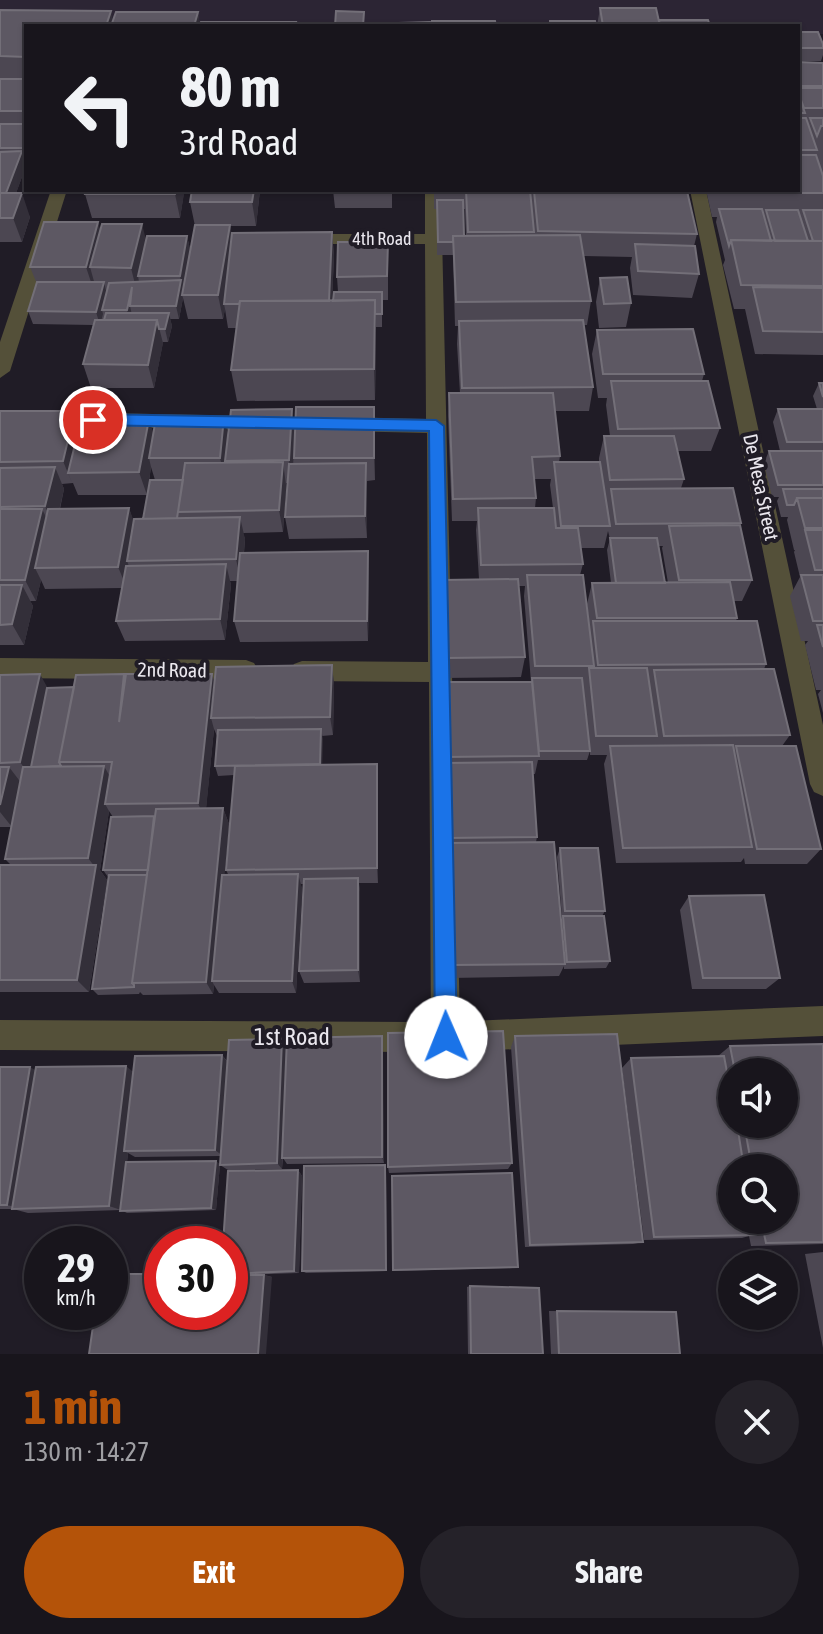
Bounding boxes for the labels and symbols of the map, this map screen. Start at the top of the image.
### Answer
street label: 4th Road [352,228,412,249]
pin [59,386,127,454]
street label: De Mesa Street [739,431,784,543]
street label: 2nd Road [137,657,207,682]
position arrow [404,995,488,1079]
street label: 1st Road [254,1023,330,1050]
speed limit sign: 30 [144,1226,248,1330]

